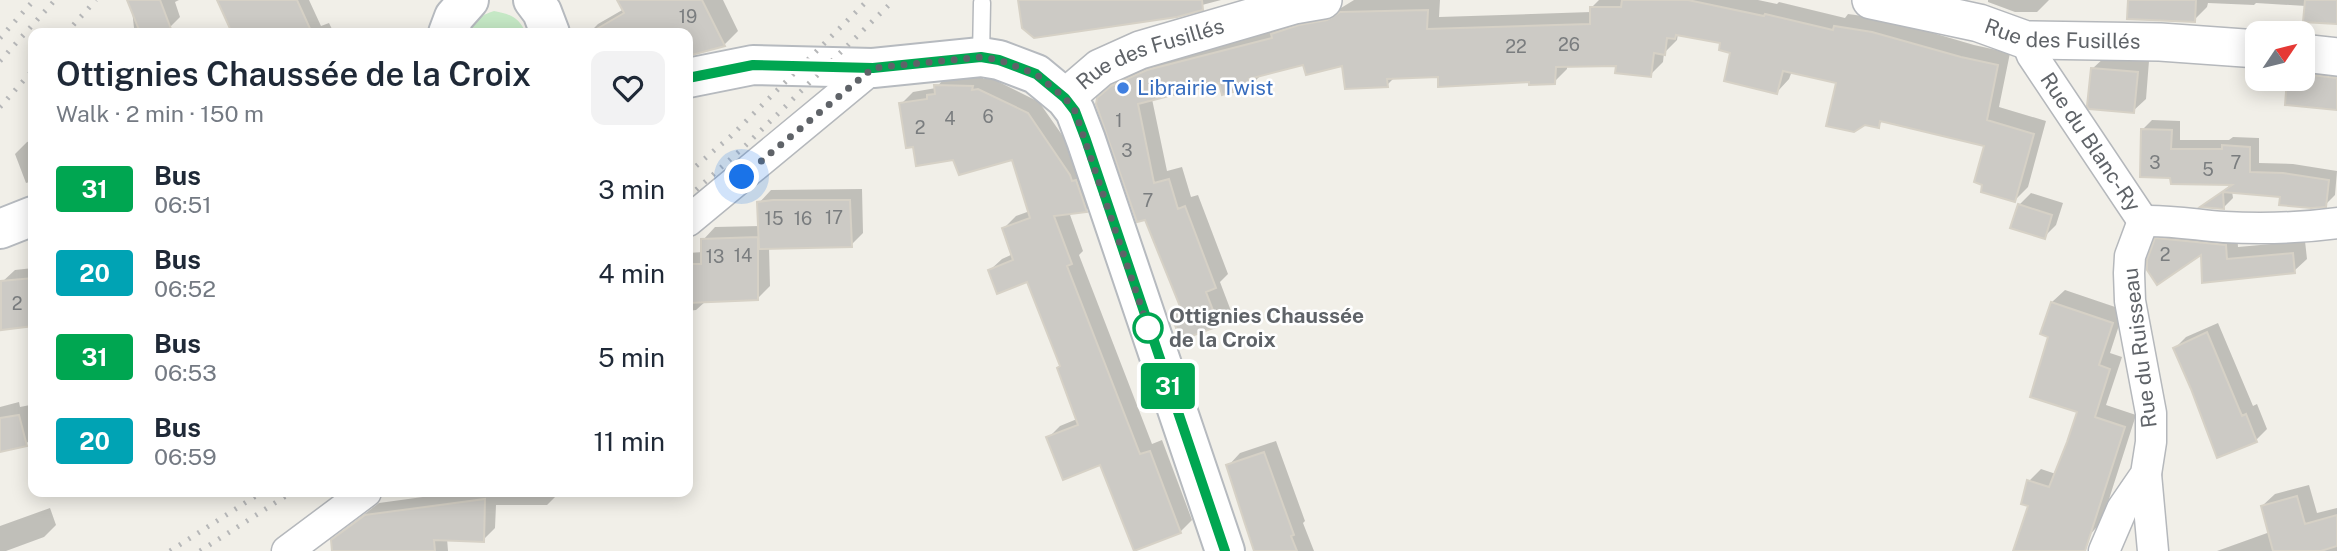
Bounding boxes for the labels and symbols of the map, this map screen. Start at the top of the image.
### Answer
house number: 19 [679,6,697,27]
street label: Rue des Fusillés [1071,13,1227,95]
street label: Rue des Fusillés [1981,13,2141,54]
north arrow [2245,21,2315,91]
house number: 26 [1558,34,1580,55]
house number: 22 [1505,36,1527,57]
street label: Rue du Blanc-Ry [2035,68,2146,216]
place label: Librairie Twist [1137,75,1274,100]
marker: Librairie Twist [1115,80,1131,96]
house number: 6 [982,106,994,127]
house number: 4 [944,108,956,129]
house number: 1 [1115,110,1123,131]
house number: 2 [915,117,925,138]
house number: 3 [1121,140,1133,161]
house number: 3 [2149,152,2161,173]
house number: 7 [2231,152,2241,173]
your location [724,159,759,194]
house number: 5 [2202,159,2214,180]
house number: 7 [1143,190,1153,211]
house number: 17 [825,207,843,228]
house number: 15 [765,208,783,229]
house number: 16 [794,208,812,229]
house number: 2 [2160,244,2170,265]
house number: 14 [734,245,752,266]
house number: 13 [706,246,724,267]
street label: Rue du Ruisseau [2117,267,2162,429]
house number: 2 [12,293,22,314]
place label: Ottignies Chaussée de la Croix [1169,303,1364,352]
marker: Ottignies Chaussée de la Croix [1133,313,1163,343]
line badge: 31 [1136,363,1200,409]

